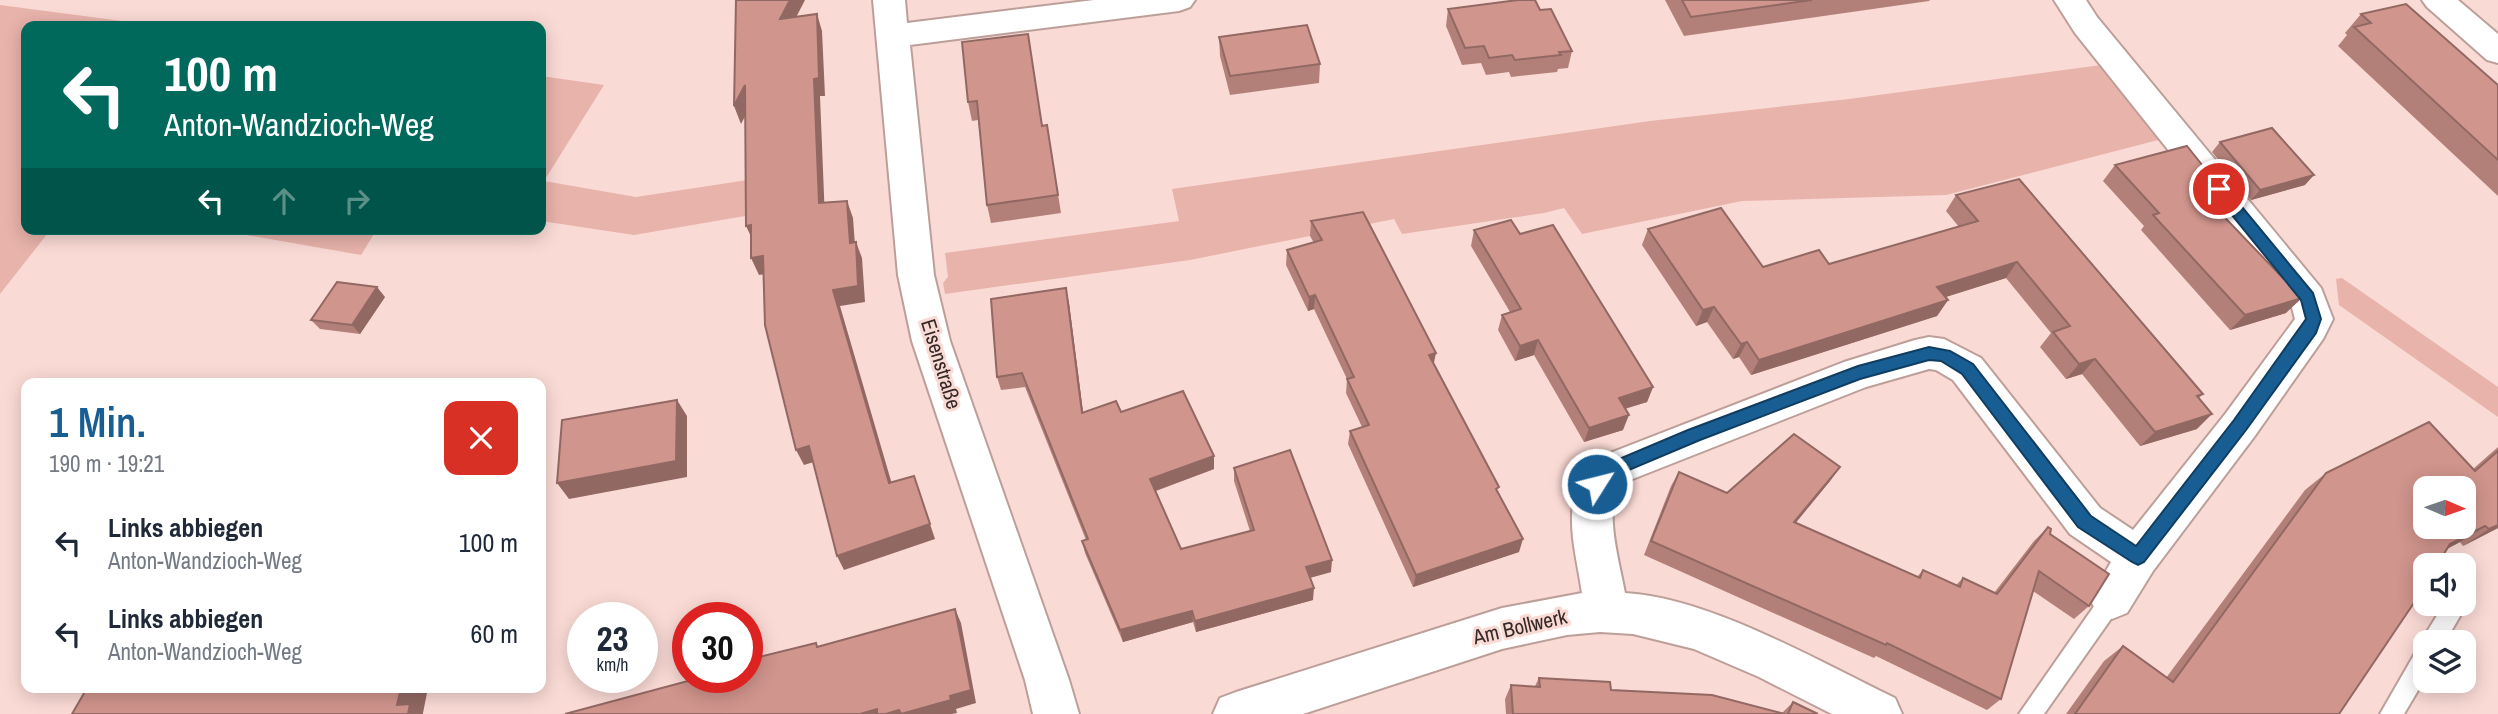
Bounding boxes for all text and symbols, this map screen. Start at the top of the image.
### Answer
text: 100 m [164,40,278,106]
icon: left [49,49,140,140]
text: Anton-Wandzioch-Weg [164,103,434,146]
pin [2189,159,2249,219]
icon: arrive [2200,170,2238,208]
icon: left [192,182,230,220]
icon: ahead [265,182,303,220]
icon: right [338,182,376,220]
street label: Eisenstraße [914,315,969,412]
text: 1 Min. [49,394,146,450]
button: close [444,401,518,475]
position arrow [1560,447,1634,521]
text: 190 m · 19:21 [49,448,164,479]
north arrow [2413,476,2476,539]
map controls [2413,476,2476,693]
text: Links abbiegen [108,510,263,545]
icon: left [49,524,87,562]
text: 100 m [459,525,518,560]
text: Anton-Wandzioch-Weg [108,545,302,576]
button: sound [2413,553,2476,616]
text: Links abbiegen [108,601,263,636]
speed limit sign: 30 [672,602,763,693]
street label: Am Bollwerk [1469,602,1570,652]
icon: left [49,615,87,653]
text: 23 [597,615,628,662]
text: 60 m [471,616,518,651]
button: layers [2413,630,2476,693]
text: Anton-Wandzioch-Weg [108,636,302,667]
text: km/h [597,652,629,677]

